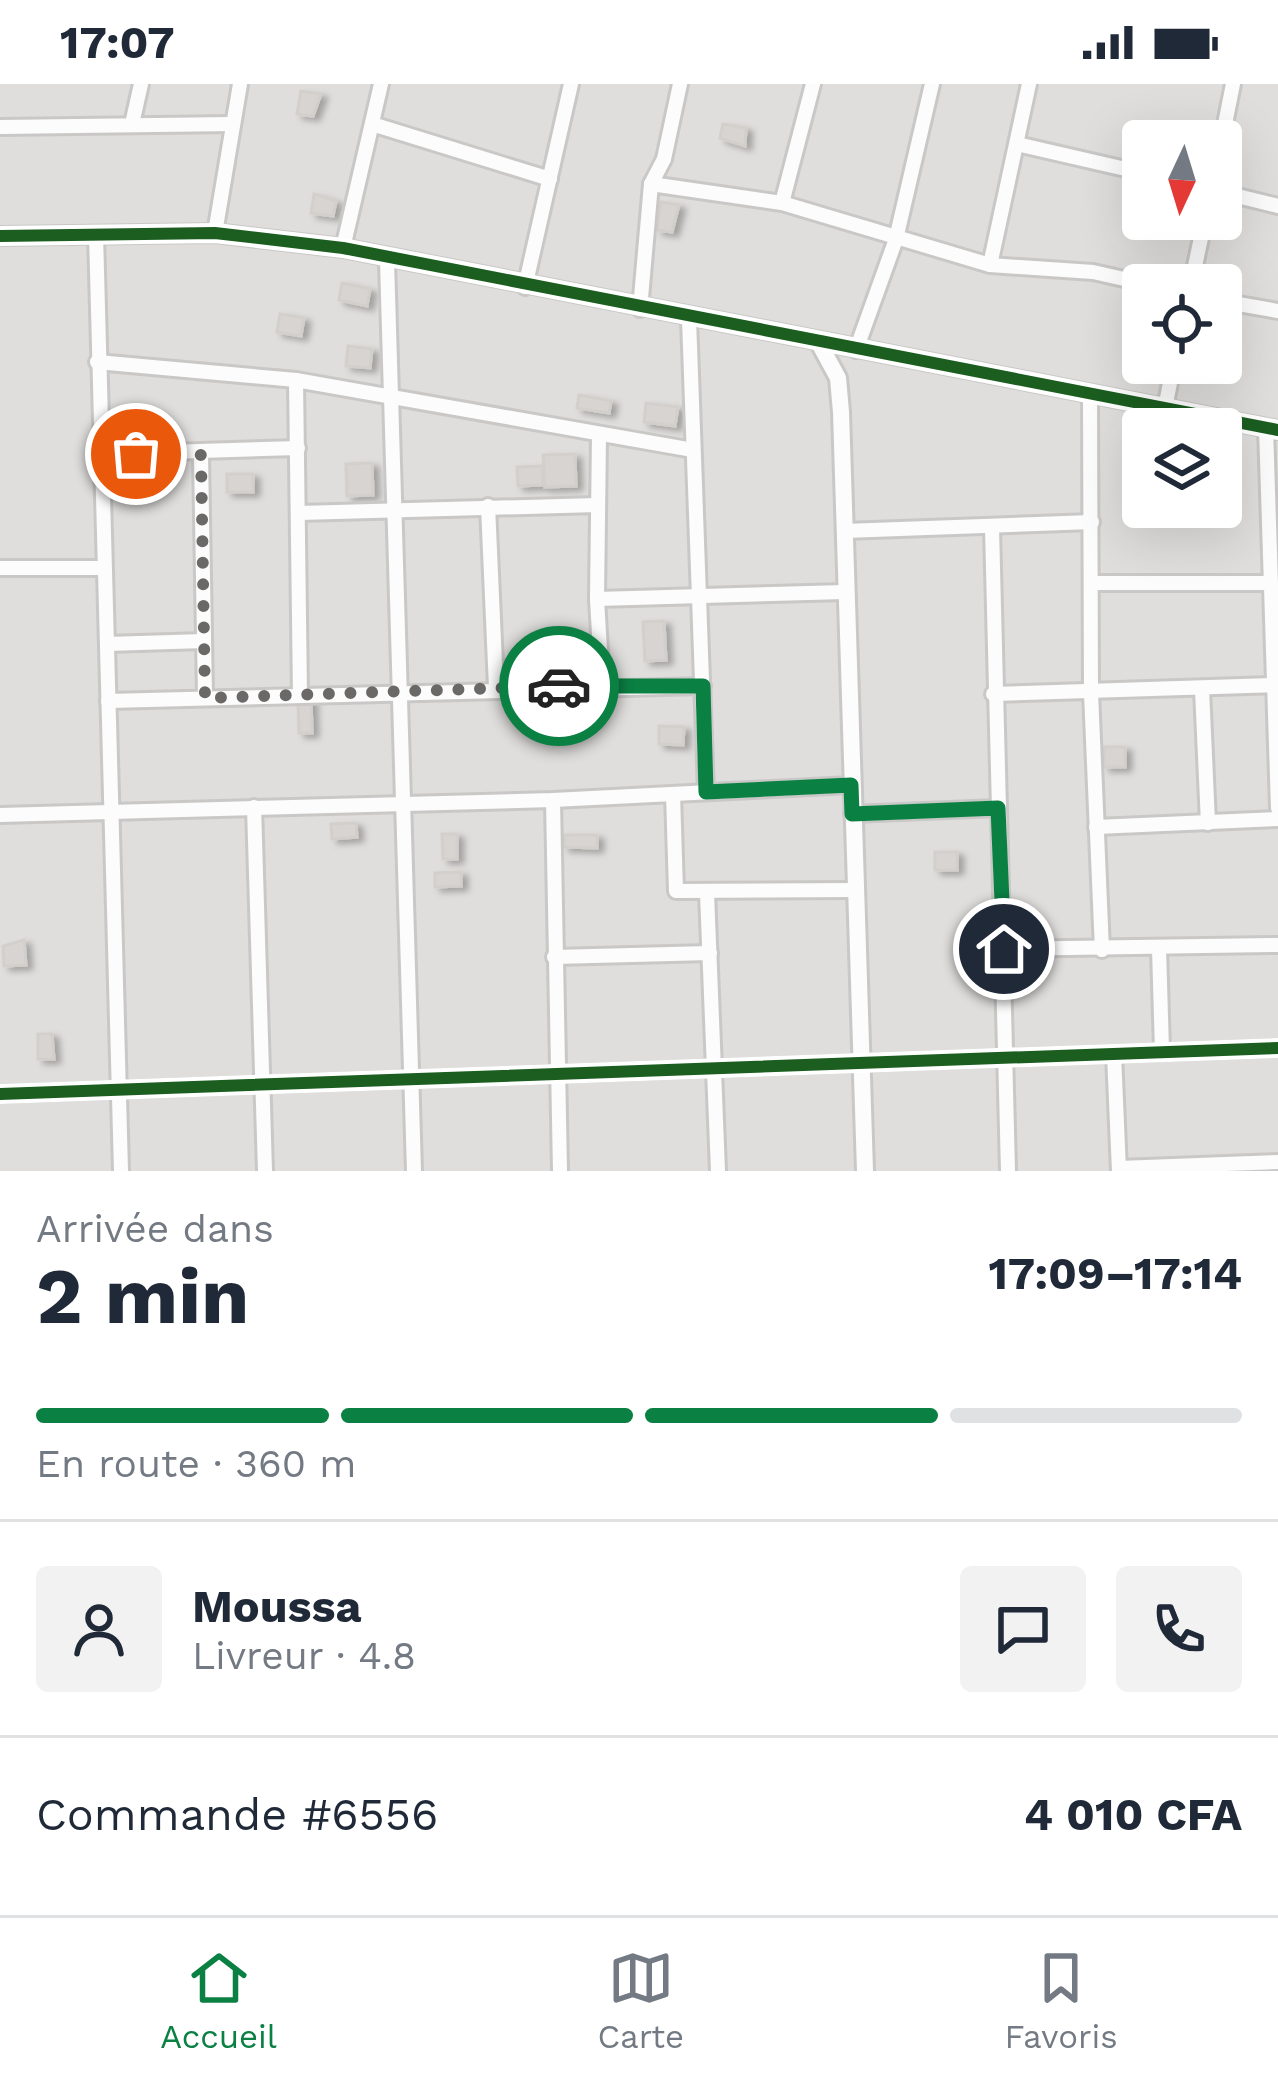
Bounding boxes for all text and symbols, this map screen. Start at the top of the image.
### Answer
text: 17:07 [60,16,175,69]
north arrow [1122,120,1242,240]
map controls [1122,120,1242,528]
button: locate [1122,264,1242,384]
pin [85,403,187,505]
button: layers [1122,408,1242,528]
icon: bag [103,421,169,487]
courier [499,626,619,746]
icon: car [526,653,592,719]
pin [953,898,1055,1000]
icon: home [971,916,1037,982]
text: Arrivée dans [36,1206,274,1251]
text: 17:09–17:14 [988,1247,1242,1300]
text: 2 min [36,1250,249,1342]
text: En route · 360 m [36,1441,357,1486]
button: person [36,1566,162,1692]
button: chat [960,1566,1086,1692]
button: phone [1116,1566,1242,1692]
text: Moussa [192,1580,362,1633]
text: Livreur · 4.8 [192,1633,416,1678]
text: Commande #6556 [36,1788,438,1841]
text: 4 010 CFA [1024,1788,1242,1841]
tab: Accueil [160,1945,277,2056]
tab: Carte [597,1945,684,2056]
tab: Favoris [1005,1945,1118,2056]

